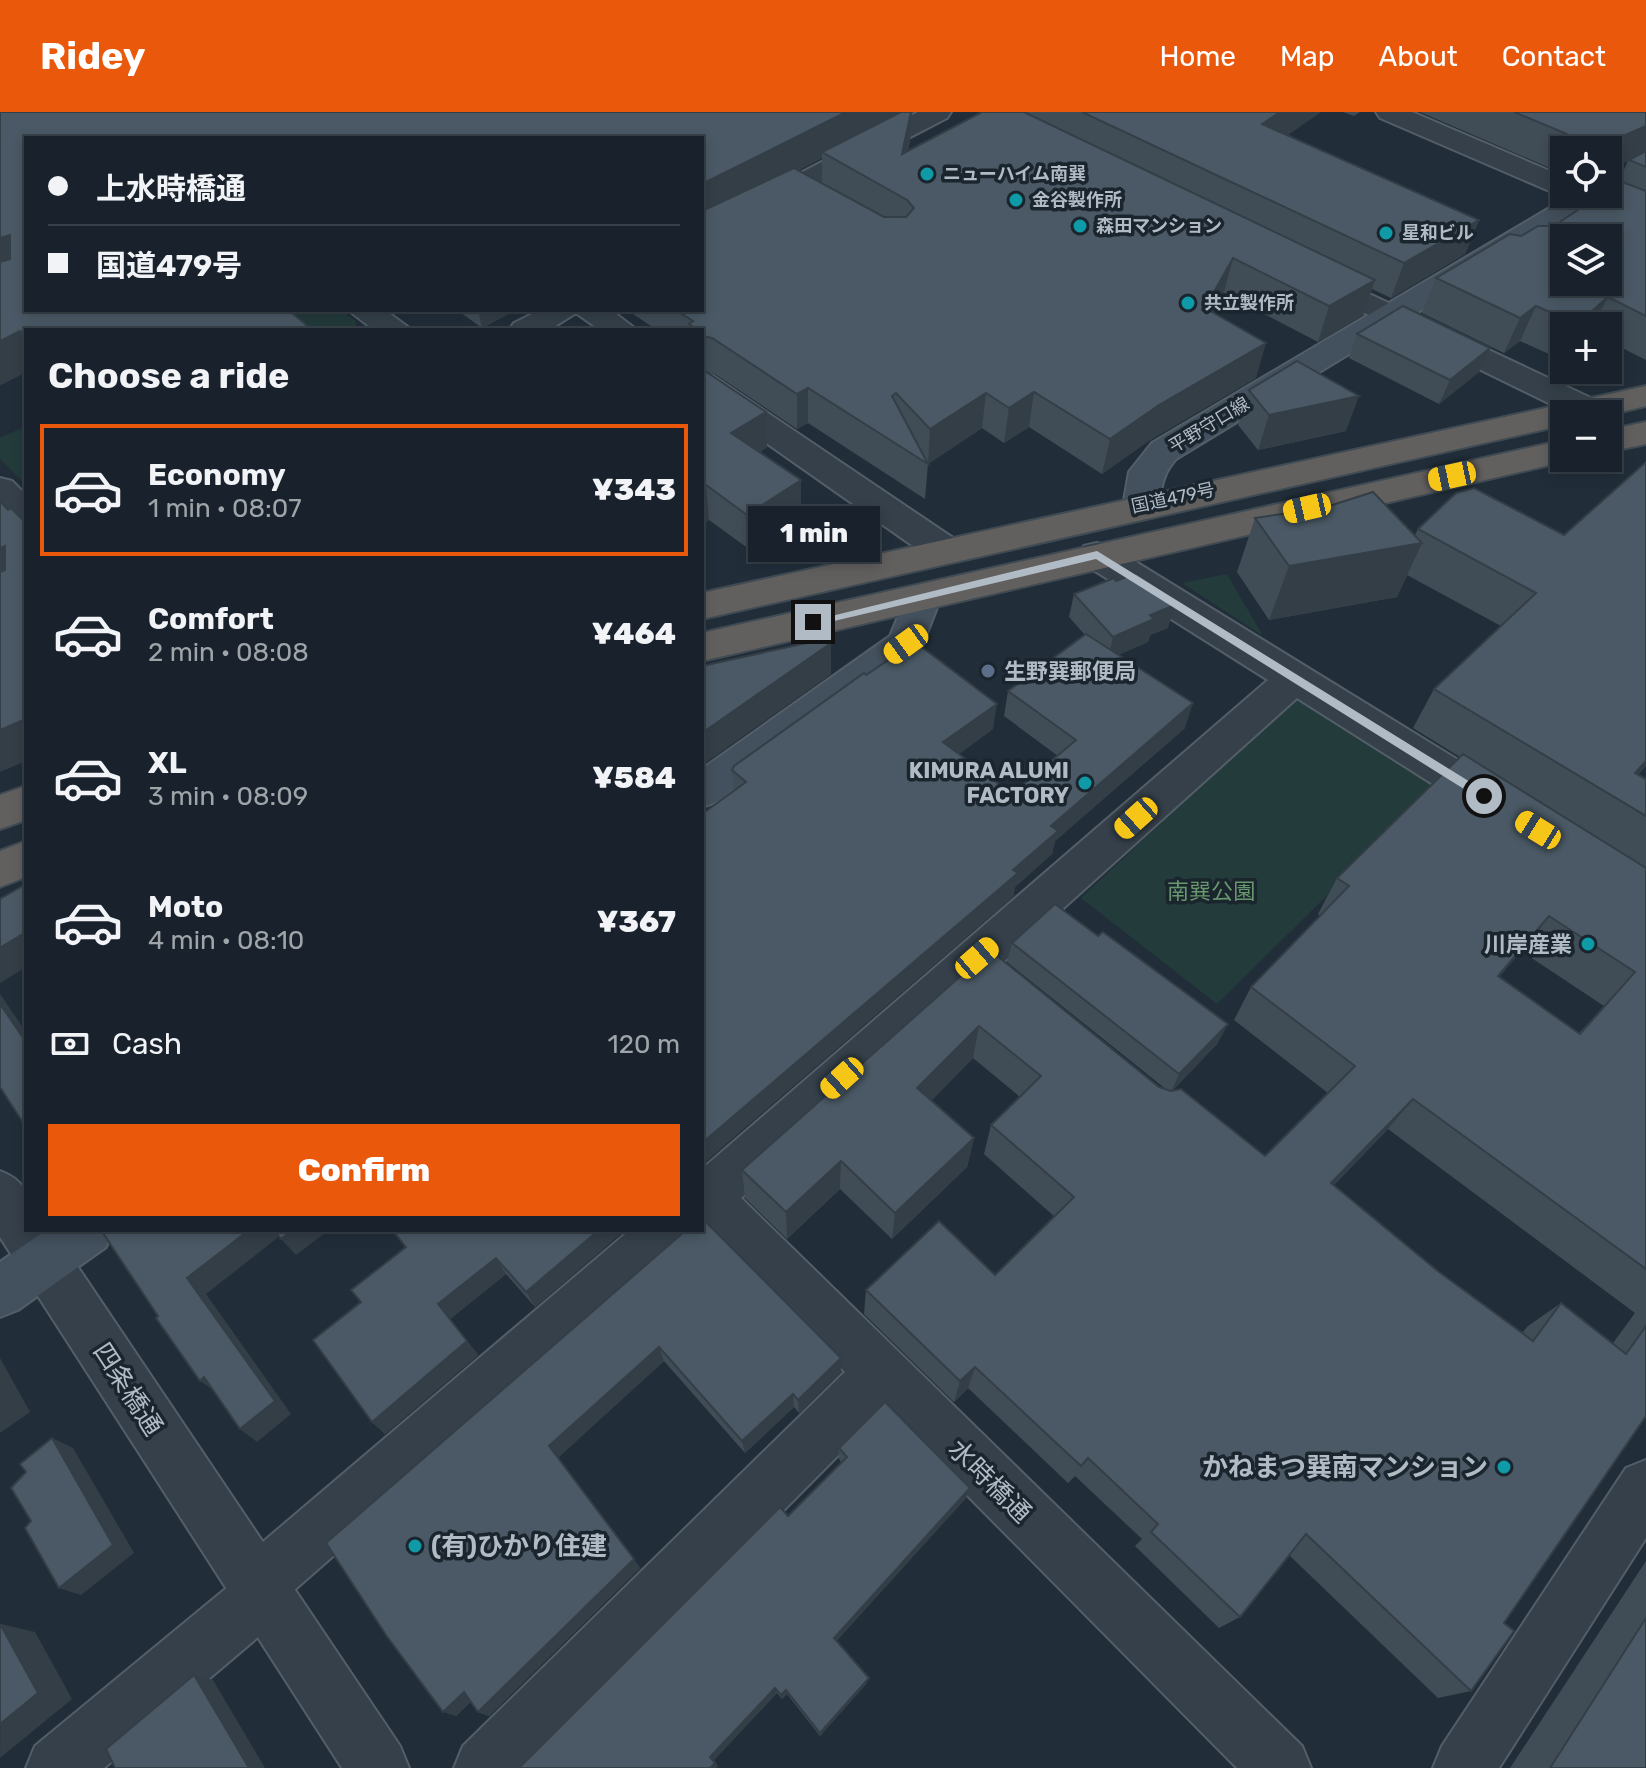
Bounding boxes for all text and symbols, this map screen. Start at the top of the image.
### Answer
text: Ridey [40,33,146,79]
text: Home [1159,40,1236,73]
text: Map [1280,40,1334,73]
text: About [1378,40,1458,73]
text: Contact [1502,40,1606,73]
map controls [1550,136,1622,472]
button: locate [1550,136,1622,208]
place label: ニューハイム南巽 [943,163,1086,185]
marker: ニューハイム南巽 [918,165,936,183]
text: 上水時橋通 [96,171,246,207]
place label: 金谷製作所 [1032,189,1122,211]
marker: 金谷製作所 [1007,191,1025,209]
place label: 森田マンション [1096,215,1222,237]
marker: 森田マンション [1071,217,1089,235]
place label: 星和ビル [1402,222,1474,244]
marker: 星和ビル [1377,224,1395,242]
button: layers [1550,224,1622,296]
text: 国道479号 [96,248,242,284]
place label: 共立製作所 [1204,292,1294,314]
marker: 共立製作所 [1179,294,1197,312]
button: + [1550,312,1622,384]
text: Choose a ride [48,354,289,397]
street label: 平野守口線 [1165,392,1253,458]
button: − [1550,400,1622,472]
icon: car [52,454,124,526]
text: Economy [148,457,286,493]
car [1426,459,1478,493]
text: ¥343 [592,472,676,508]
street label: 国道479号 [1129,478,1217,518]
car [1281,491,1333,525]
text: 1 min · 08:07 [148,493,302,524]
callout: 1 min [747,506,879,562]
text: 1 min [780,518,848,549]
icon: car [52,598,124,670]
text: Comfort [148,601,274,637]
route end [795,604,831,640]
text: ¥464 [592,616,676,652]
car [880,620,932,668]
text: 2 min · 08:08 [148,637,309,668]
place label: 生野巽郵便局 [1004,658,1136,685]
marker: 生野巽郵便局 [979,662,997,680]
icon: car [52,742,124,814]
text: XL [148,745,187,781]
place label: KIMURA ALUMI FACTORY [909,757,1069,809]
text: ¥584 [592,760,676,796]
marker: KIMURA ALUMI FACTORY [1076,774,1094,792]
route start [1466,778,1502,814]
text: 3 min · 08:09 [148,781,308,812]
car [1110,793,1162,843]
car [1511,807,1565,853]
park label: 南巽公園 [1167,878,1255,905]
icon: car [52,886,124,958]
text: Moto [148,889,223,925]
text: ¥367 [597,904,676,940]
text: 4 min · 08:10 [148,925,304,956]
place label: 川岸産業 [1484,931,1572,958]
car [951,933,1003,983]
marker: 川岸産業 [1579,935,1597,953]
icon: cash [48,1022,92,1066]
text: Cash [112,1026,182,1062]
text: 120 m [608,1029,680,1060]
car [816,1053,868,1103]
button: Confirm [48,1124,680,1216]
street label: 四条橋通 [86,1337,169,1441]
street label: 水時橋通 [942,1434,1037,1529]
place label: かねまつ巽南マンション [1202,1452,1488,1483]
marker: かねまつ巽南マンション [1495,1458,1513,1476]
place label: (有)ひかり住建 [431,1531,607,1562]
marker: (有)ひかり住建 [406,1537,424,1555]

